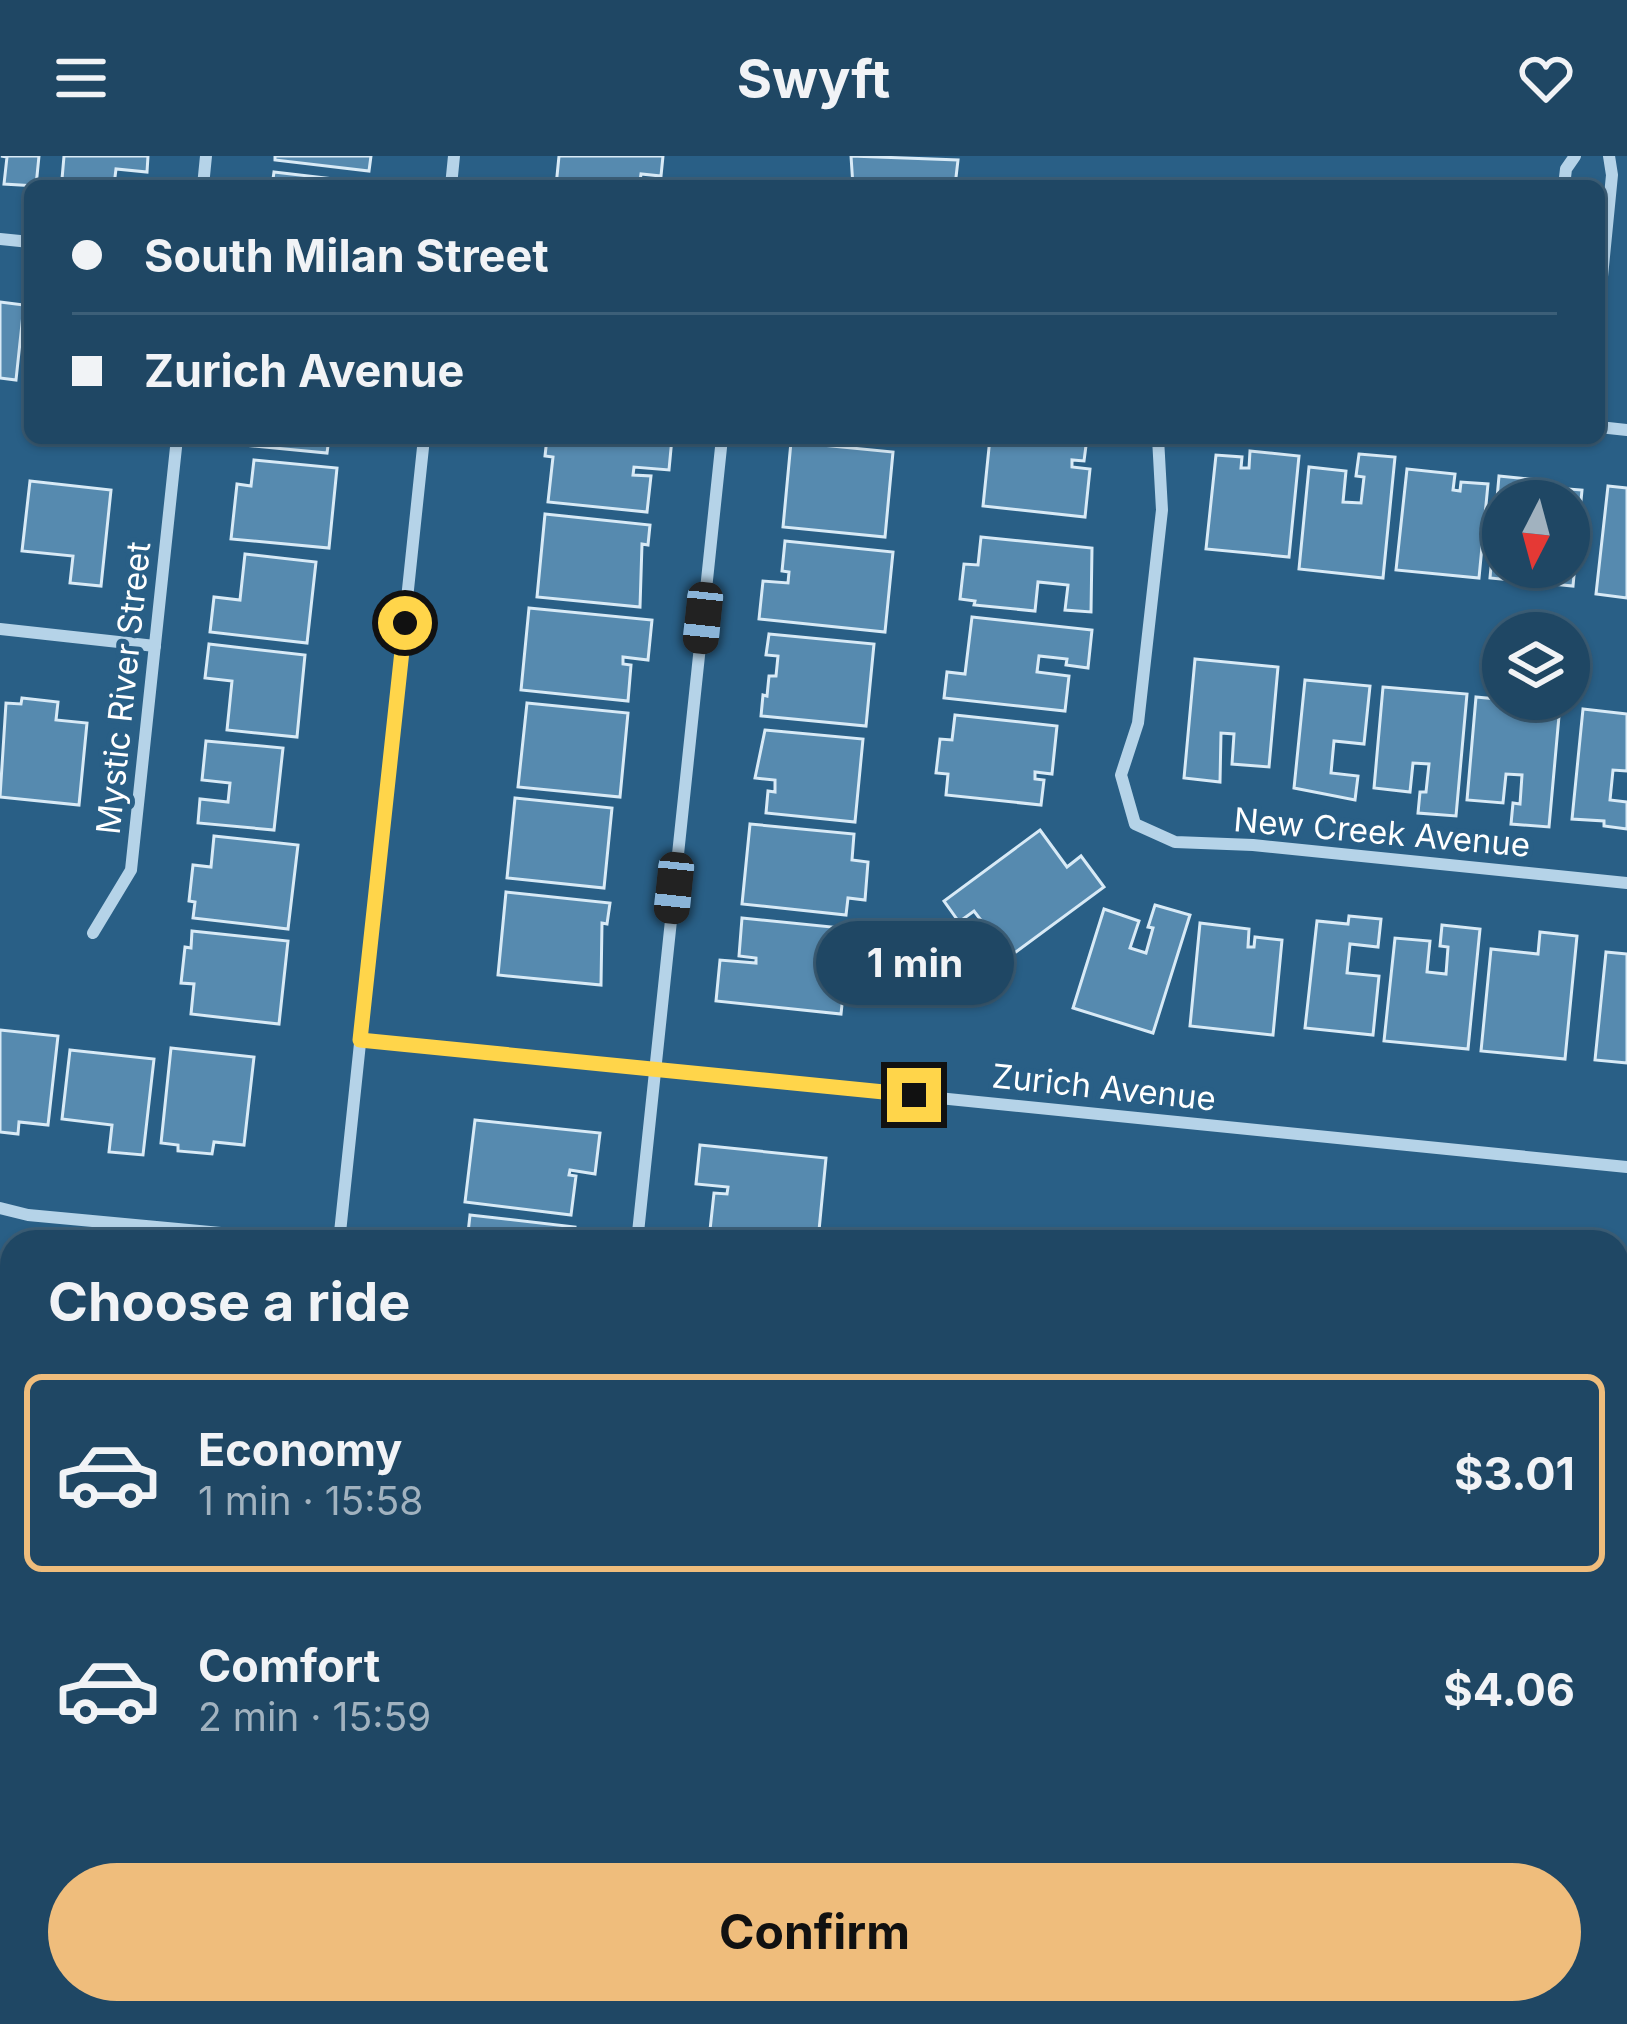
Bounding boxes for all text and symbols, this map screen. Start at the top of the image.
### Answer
icon: menu [48,45,114,111]
icon: heart [1513,45,1579,111]
text: Swyft [737,46,890,111]
text: South Milan Street [144,228,549,283]
text: Zurich Avenue [144,343,464,398]
north arrow [1482,480,1590,588]
map controls [1482,480,1590,720]
street label: Mystic River Street [88,539,158,836]
car [681,580,725,656]
route start [378,596,432,650]
button: layers [1482,612,1590,720]
street label: New Creek Avenue [1232,799,1532,865]
car [652,850,696,926]
callout: 1 min [815,921,1013,1005]
text: 1 min [867,939,963,986]
street label: Zurich Avenue [990,1055,1218,1119]
route end [887,1068,941,1122]
text: Choose a ride [48,1269,410,1334]
icon: car [54,1419,162,1527]
text: Economy [198,1422,402,1477]
text: $3.01 [1454,1446,1575,1501]
text: 1 min · 15:58 [198,1477,423,1524]
icon: car [54,1635,162,1743]
text: Comfort [198,1638,380,1693]
text: $4.06 [1443,1662,1575,1717]
text: 2 min · 15:59 [198,1693,431,1740]
button: Confirm [48,1863,1581,2001]

